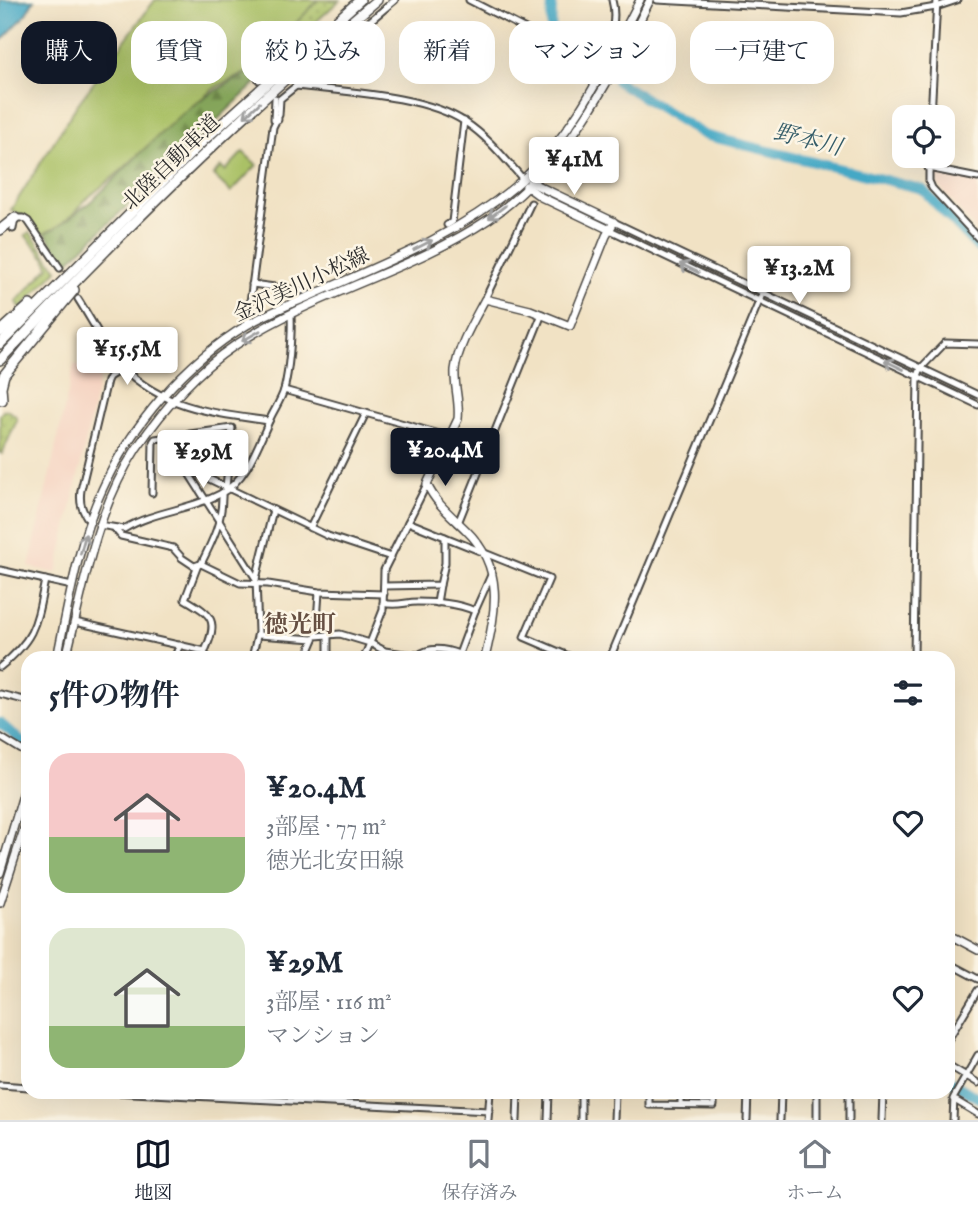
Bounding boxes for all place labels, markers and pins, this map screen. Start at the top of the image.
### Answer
pin: ¥41M [533,138,615,197]
pin: ¥13.2M [742,246,856,306]
pin: ¥15.5M [70,328,184,387]
pin: ¥20.4M [388,428,502,488]
pin: ¥29M [162,430,244,490]

